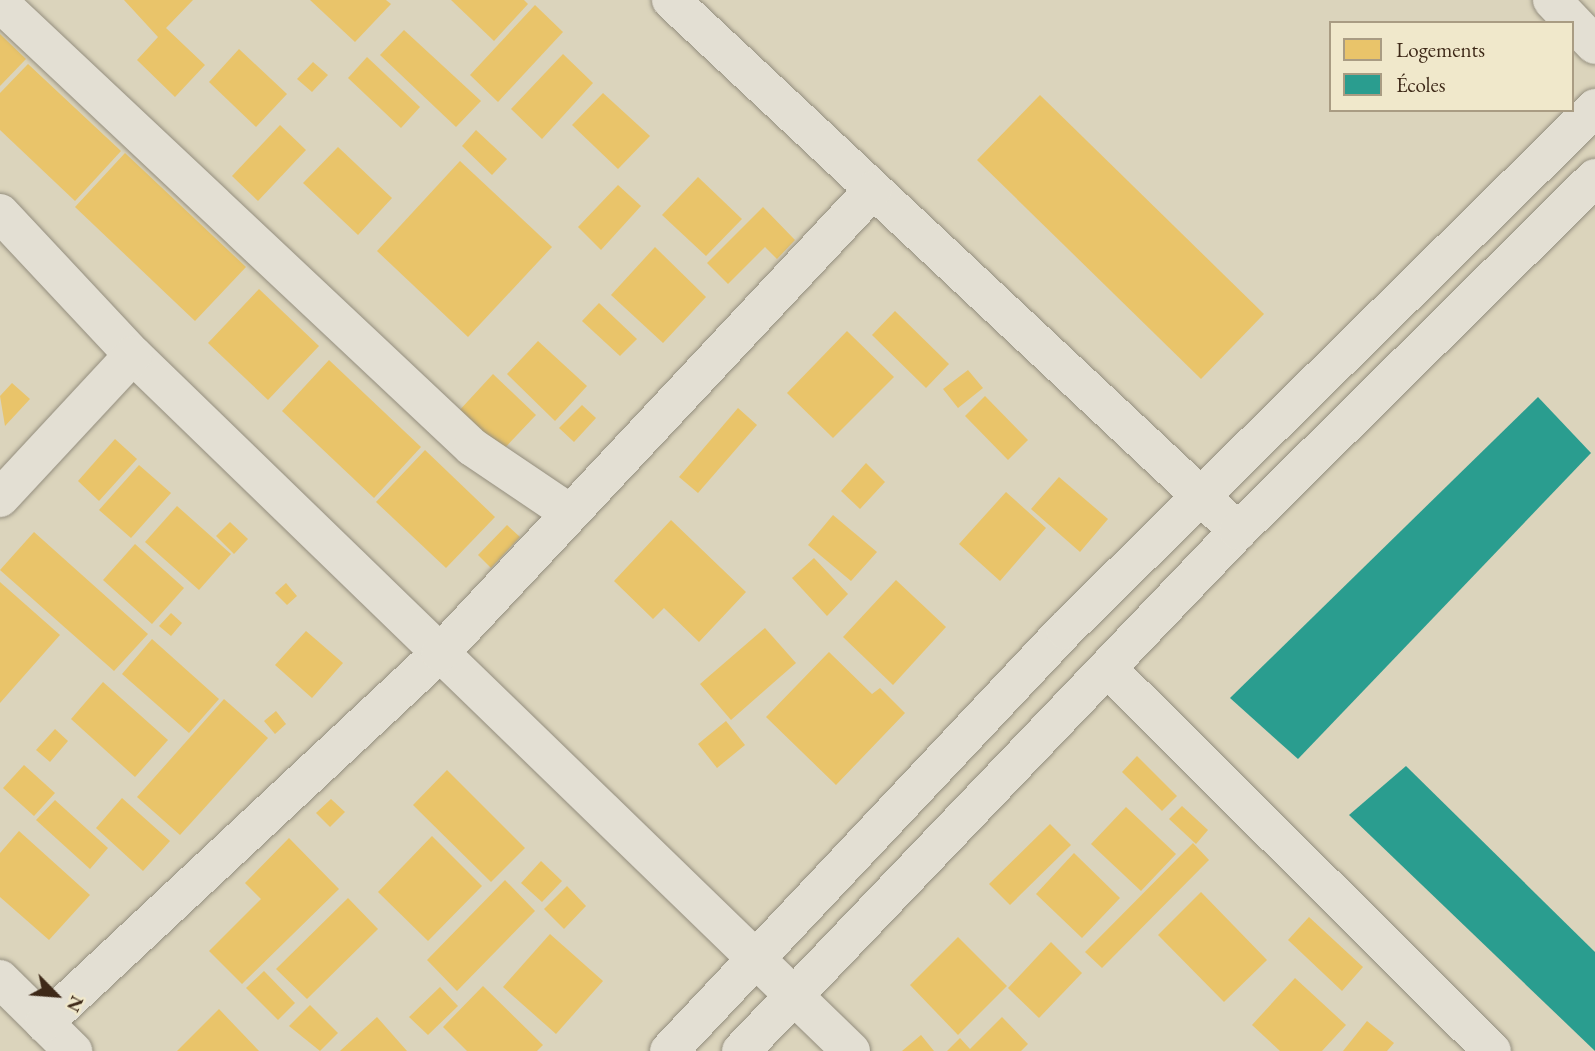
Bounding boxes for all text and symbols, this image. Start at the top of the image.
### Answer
legend [1329,21,1574,112]
text: Logements [1396,36,1485,63]
text: Écoles [1396,71,1446,98]
north arrow [21,960,91,1030]
text: N [61,992,90,1016]

